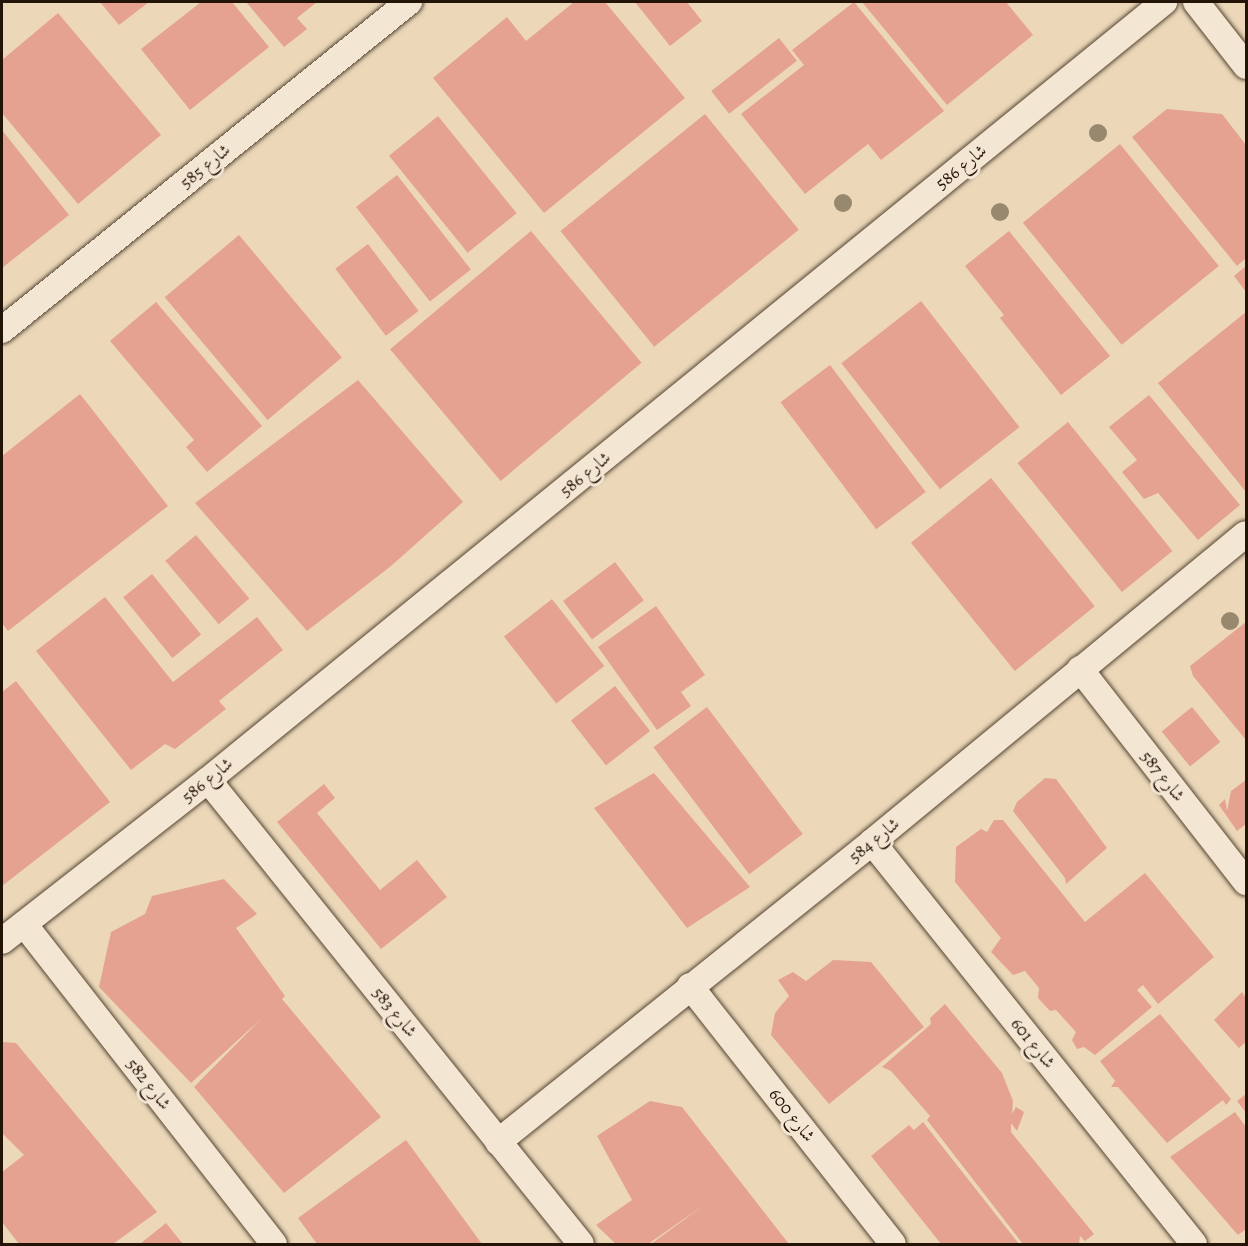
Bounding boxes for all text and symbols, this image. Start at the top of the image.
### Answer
street label: شارع 585 [175,139,235,193]
street label: شارع 586 [931,140,991,194]
street label: شارع 586 [555,447,615,501]
street label: شارع 587 [1136,746,1190,806]
street label: شارع 586 [177,753,237,807]
street label: شارع 584 [844,813,904,867]
street label: شارع 583 [368,982,422,1042]
street label: شارع 601 [1006,1013,1060,1073]
street label: شارع 582 [122,1054,176,1114]
street label: شارع 600 [764,1084,820,1146]

